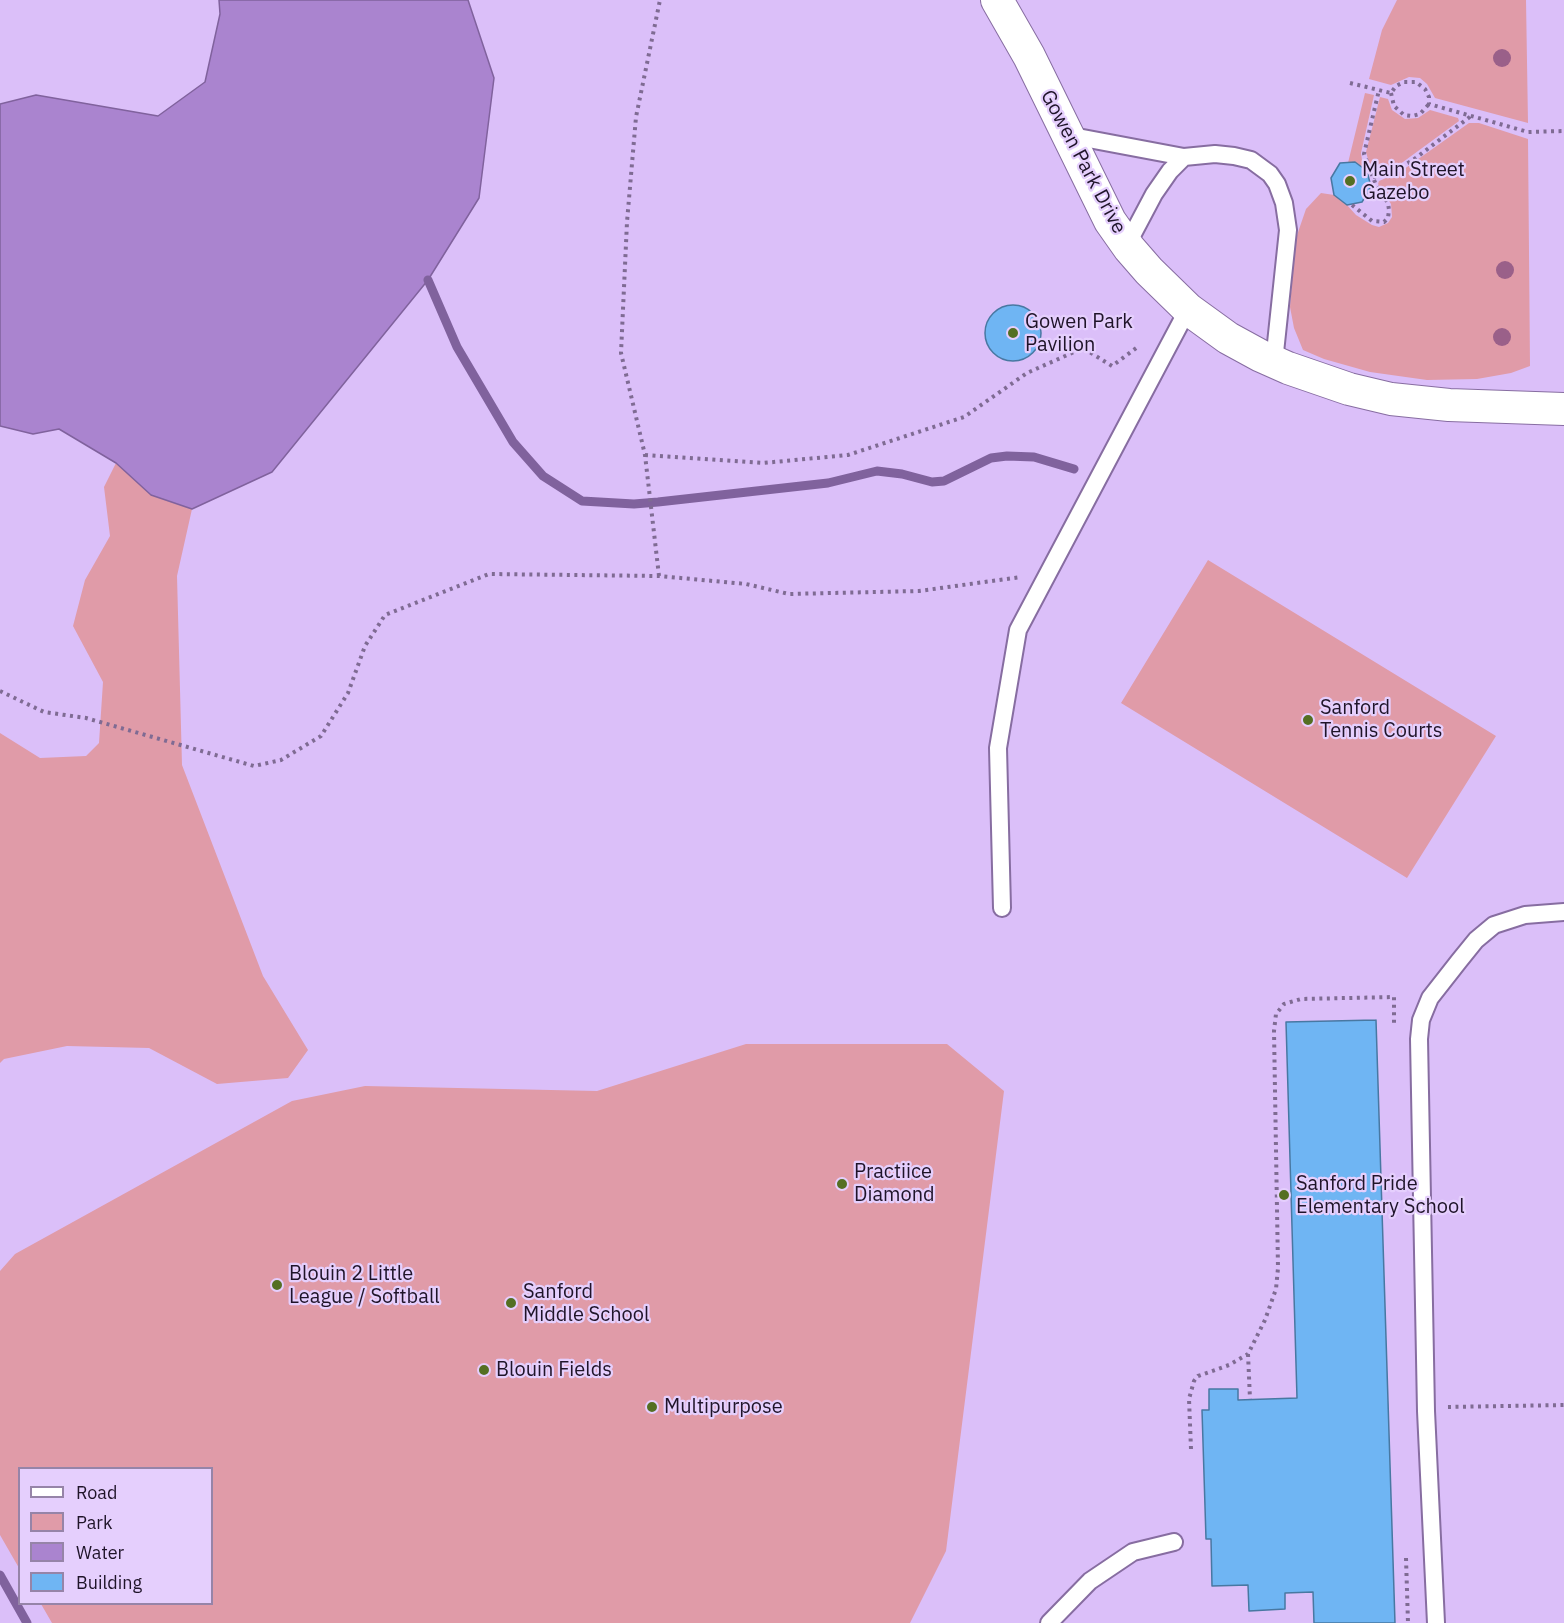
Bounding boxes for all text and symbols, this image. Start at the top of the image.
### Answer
street label: Gowen Park Drive [1035,86,1131,238]
place label: Main Street Gazebo [1362,158,1465,205]
marker: Main Street Gazebo [1343,174,1357,188]
place label: Gowen Park Pavilion [1025,310,1133,357]
marker: Gowen Park Pavilion [1006,326,1020,340]
place label: Sanford Tennis Courts [1320,696,1442,743]
marker: Sanford Tennis Courts [1301,713,1315,727]
place label: Practiice Diamond [854,1160,935,1207]
place label: Sanford Pride Elementary School [1296,1172,1465,1219]
marker: Practiice Diamond [835,1177,849,1191]
marker: Sanford Pride Elementary School [1277,1188,1291,1202]
place label: Blouin 2 Little League / Softball [289,1262,440,1309]
marker: Blouin 2 Little League / Softball [270,1278,284,1292]
place label: Sanford Middle School [523,1280,649,1327]
marker: Sanford Middle School [504,1296,518,1310]
place label: Blouin Fields [496,1358,612,1382]
marker: Blouin Fields [477,1363,491,1377]
place label: Multipurpose [664,1395,783,1419]
marker: Multipurpose [645,1400,659,1414]
legend [18,1467,213,1605]
text: Road [76,1481,117,1504]
text: Park [76,1511,112,1534]
text: Water [76,1541,124,1564]
text: Building [76,1571,142,1594]

